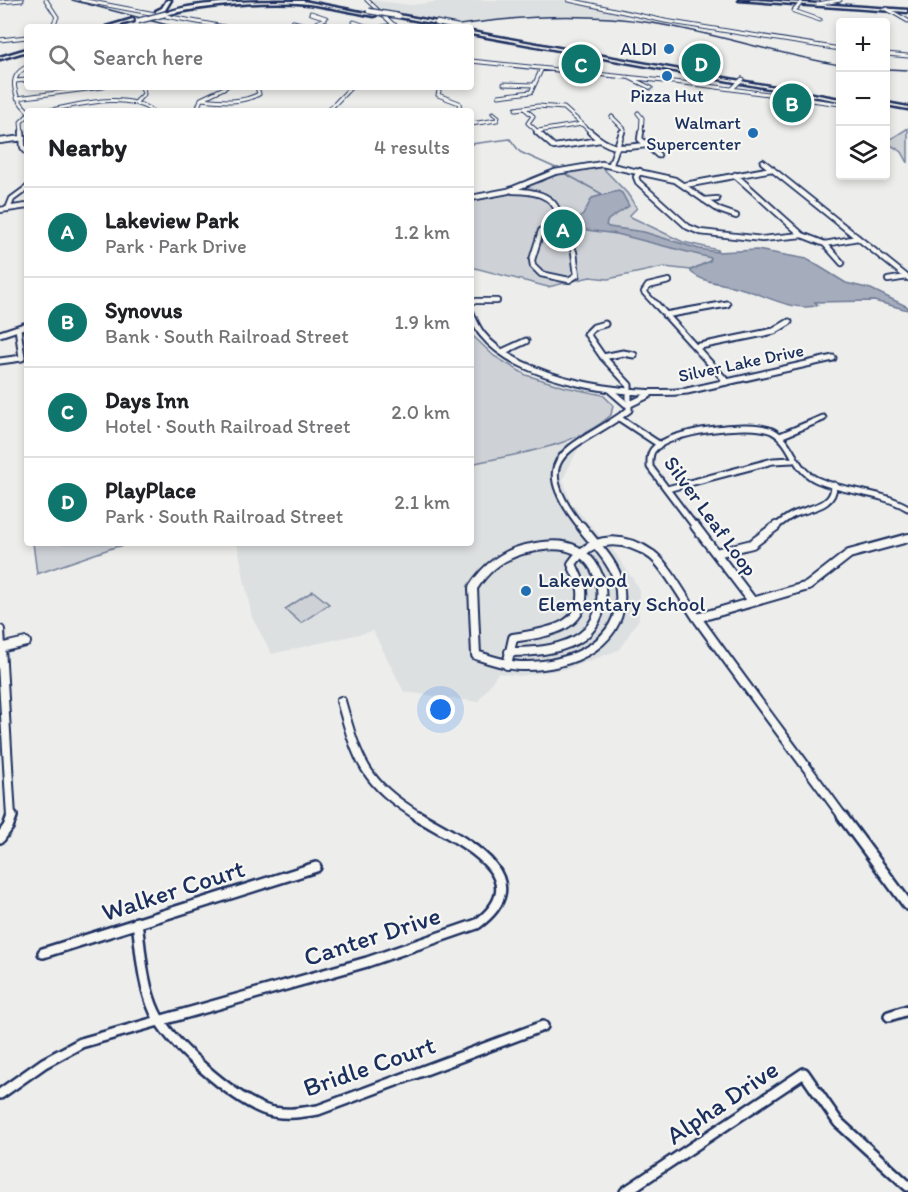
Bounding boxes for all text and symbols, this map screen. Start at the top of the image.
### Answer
map controls [836,18,890,180]
button: + [836,18,890,72]
search box [24,24,474,90]
place label: ALDI [620,38,657,60]
pin: D [682,40,720,86]
icon: search [45,41,78,74]
pin: C [562,42,600,86]
marker: ALDI [662,42,676,56]
text: Search here [93,44,203,71]
marker: Pizza Hut [660,69,674,83]
button: − [836,72,890,126]
pin: B [772,80,812,126]
place label: Pizza Hut [630,85,704,107]
place label: Walmart Supercenter [646,112,742,155]
marker: Walmart Supercenter [746,126,760,140]
button: layers [836,126,890,180]
text: Nearby [48,131,127,163]
text: 4 results [374,135,450,159]
pin: A [544,206,582,252]
text: Lakeview Park [105,207,239,234]
text: A [61,220,74,244]
text: 1.2 km [394,220,450,244]
text: Park · Park Drive [105,234,247,258]
text: Synovus [105,297,183,324]
text: B [61,310,74,334]
text: 1.9 km [394,310,450,334]
text: Bank · South Railroad Street [105,324,349,348]
street label: Silver Lake Drive [676,339,806,387]
text: Days Inn [105,387,189,414]
text: C [61,400,74,424]
text: 2.0 km [391,400,450,424]
text: Hotel · South Railroad Street [105,414,351,438]
street label: Silver Leaf Loop [659,451,763,581]
text: PlayPlace [105,477,196,504]
text: D [61,490,74,514]
text: 2.1 km [394,490,450,514]
text: Park · South Railroad Street [105,504,343,528]
place label: Lakewood Elementary School [538,567,706,616]
marker: Lakewood Elementary School [519,584,533,598]
your location [426,695,455,724]
street label: Walker Court [98,852,249,928]
street label: Canter Drive [300,899,444,973]
street label: Bridle Court [299,1028,440,1104]
street label: Alpha Drive [660,1053,784,1151]

